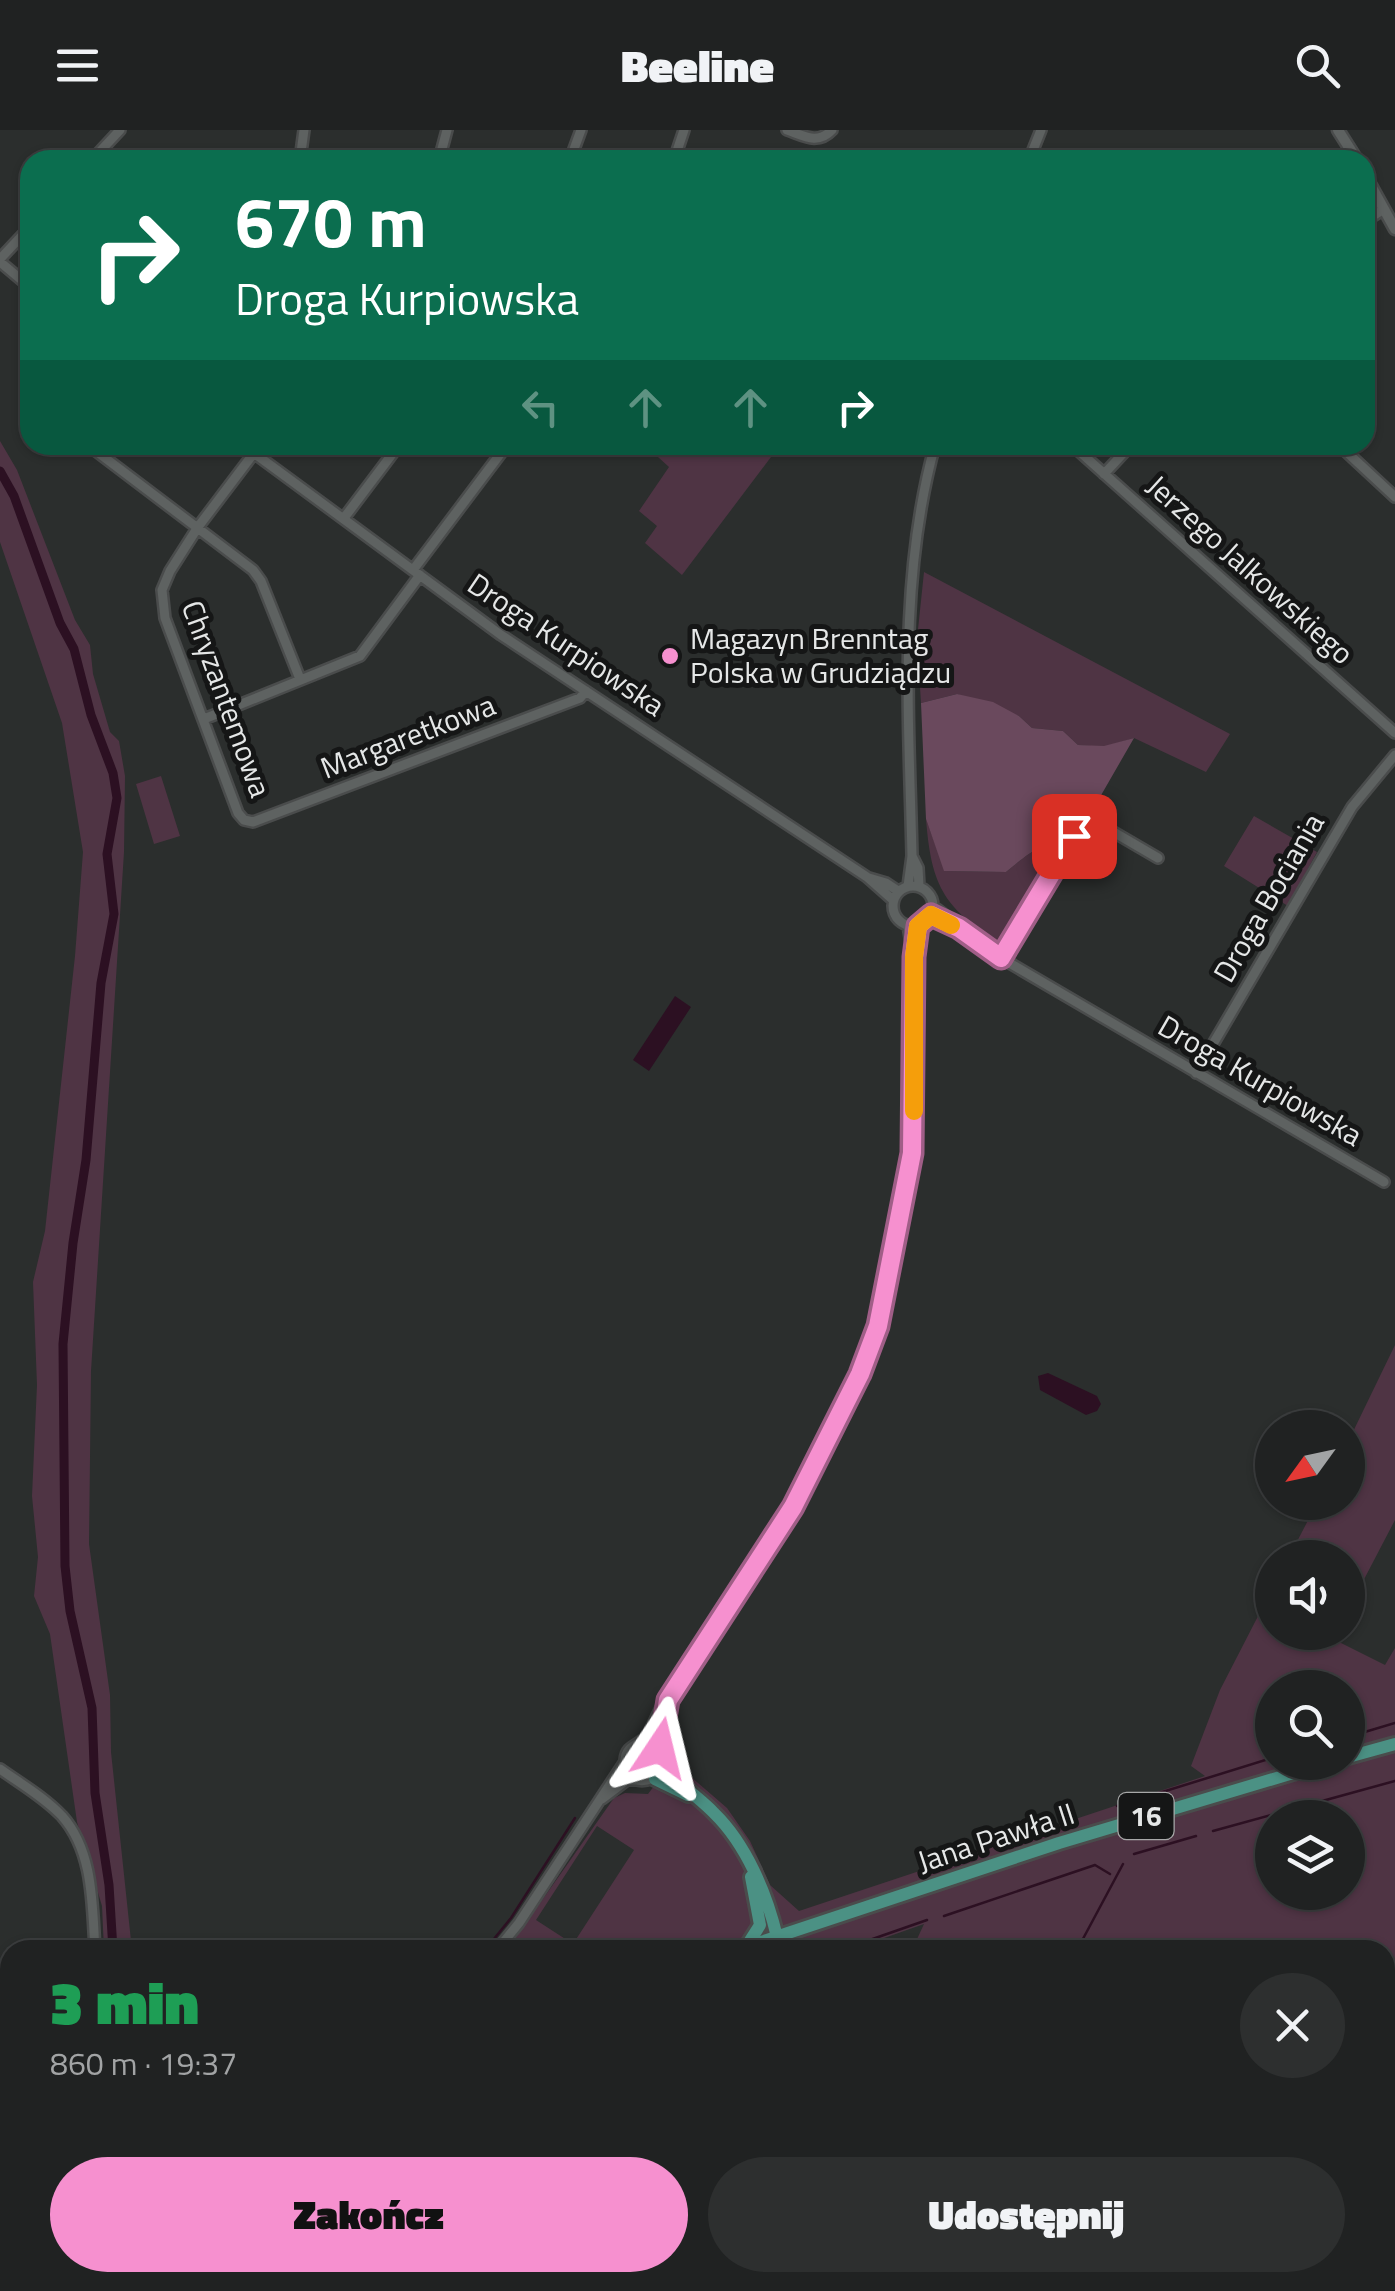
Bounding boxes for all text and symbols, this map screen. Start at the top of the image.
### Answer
text: Beeline [621,31,774,99]
icon: menu [50,38,105,93]
icon: search [1290,38,1345,93]
text: 670 m [235,168,427,274]
icon: right [70,190,200,320]
text: Droga Kurpiowska [235,264,579,332]
icon: left [513,380,568,435]
icon: ahead [618,380,673,435]
icon: ahead [723,380,778,435]
icon: right [828,380,883,435]
street label: Jerzego Jalkowskiego [1137,464,1365,675]
street label: Droga Kurpiowska [459,561,675,727]
street label: Chryzantemowa [170,594,284,803]
place label: Magazyn Brenntag Polska w Grudziądzu [690,615,951,695]
marker: Magazyn Brenntag Polska w Grudziądzu [659,645,681,667]
street label: Margaretkowa [314,682,502,790]
pin [1032,794,1117,879]
street label: Droga Bociania [1201,804,1335,991]
icon: arrive [1047,809,1102,864]
street label: Droga Kurpiowska [1150,1003,1371,1157]
north arrow [1255,1410,1365,1520]
map controls [1255,1410,1365,1910]
button: sound [1255,1540,1365,1650]
button: search [1255,1670,1365,1780]
position arrow [608,1696,712,1800]
street label: Jana Pawła II [911,1790,1080,1884]
road number: 16 [1118,1793,1174,1839]
button: layers [1255,1800,1365,1910]
text: 3 min [50,1956,199,2047]
button: close [1240,1973,1345,2078]
text: 860 m · 19:37 [50,2039,237,2087]
button: Zakończ [50,2157,688,2272]
button: Udostępnij [708,2157,1345,2272]

